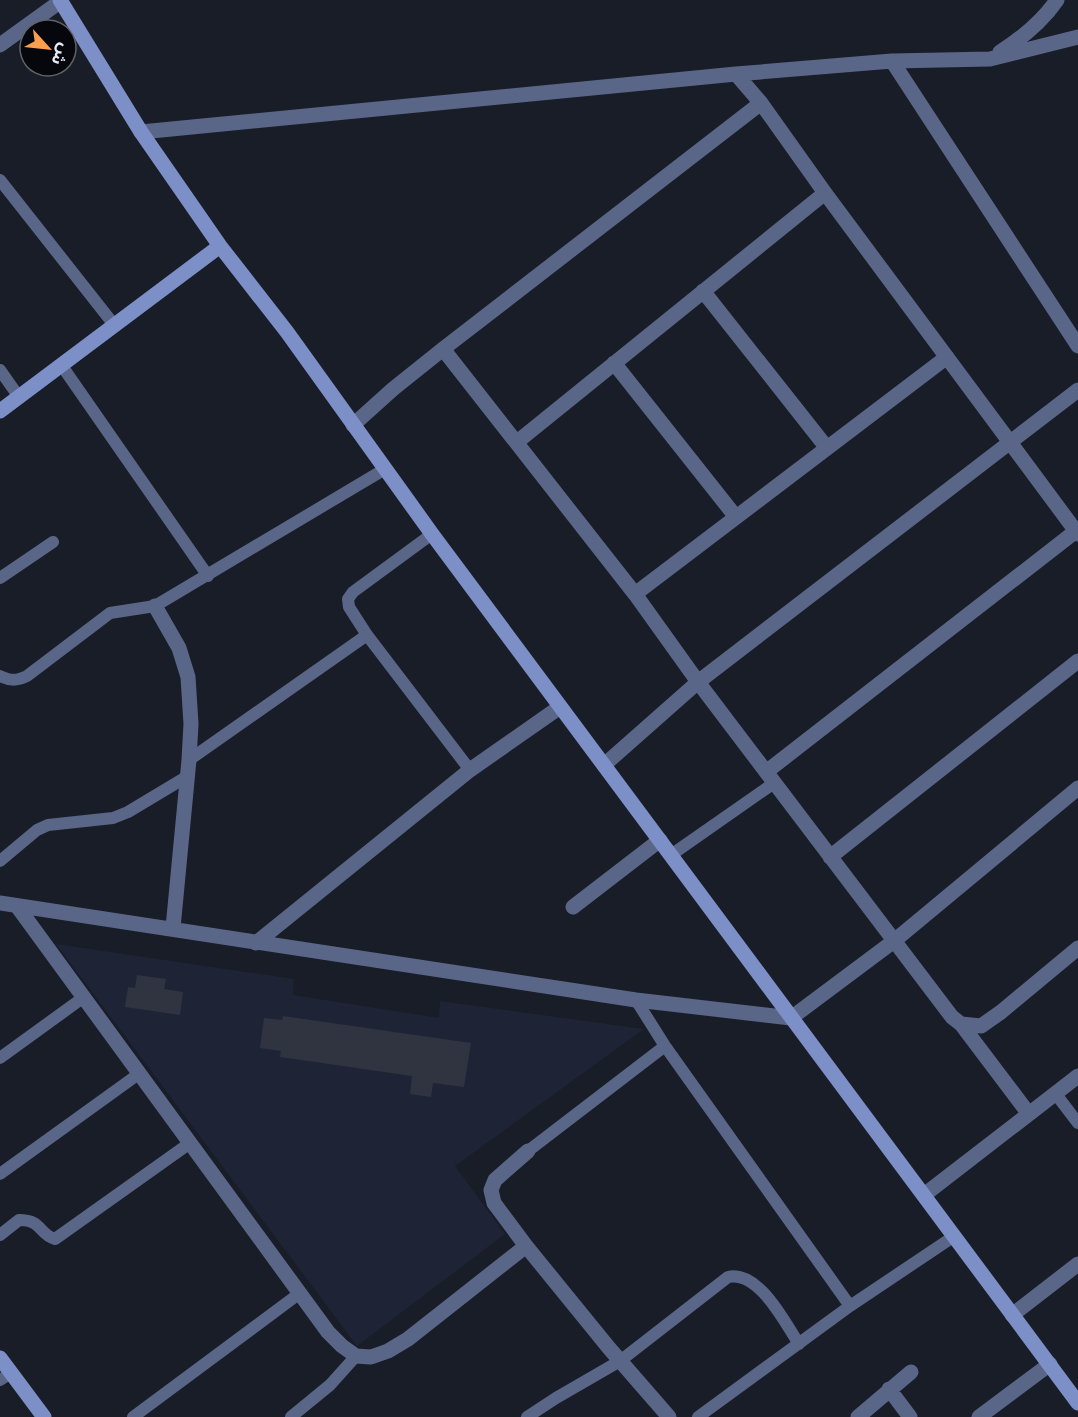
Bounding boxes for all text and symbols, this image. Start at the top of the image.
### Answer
north arrow [18,18,78,78]
text: ش [47,41,75,69]

